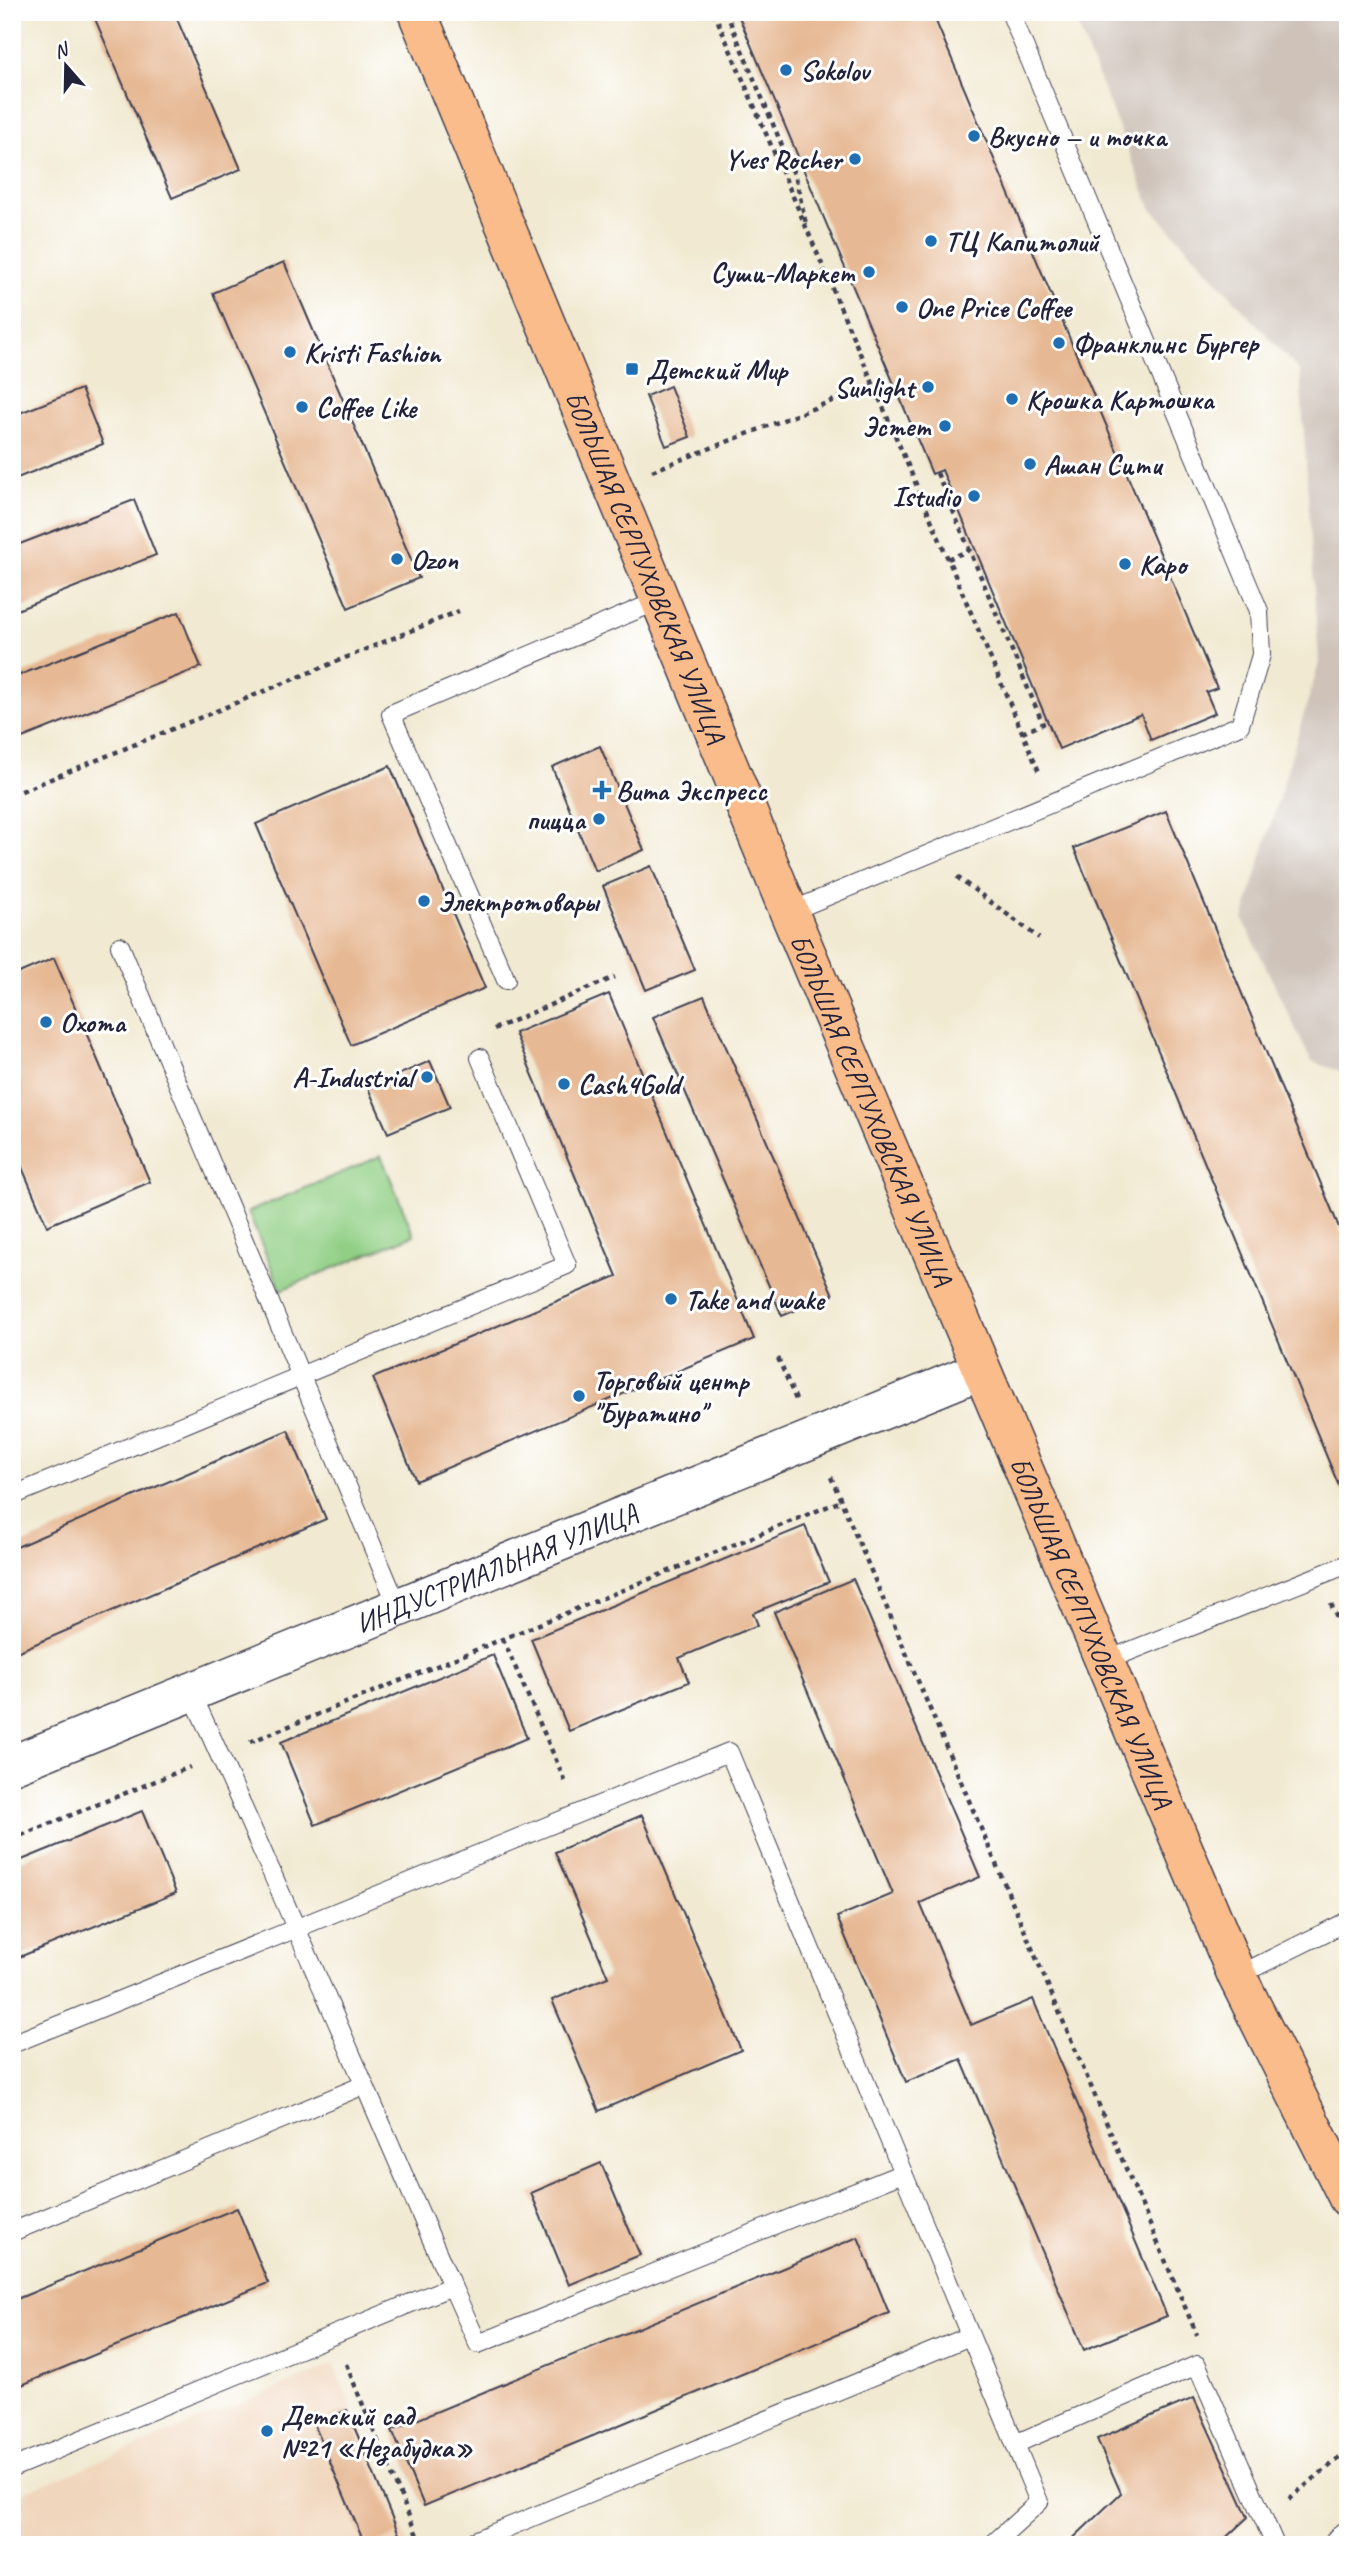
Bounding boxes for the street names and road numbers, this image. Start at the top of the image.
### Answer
street label: БОЛЬШАЯ СЕРПУХОВСКАЯ УЛИЦА [557,385,734,749]
street label: БОЛЬШАЯ СЕРПУХОВСКАЯ УЛИЦА [782,929,961,1291]
street label: БОЛЬШАЯ СЕРПУХОВСКАЯ УЛИЦА [1002,1451,1181,1814]
street label: ИНДУСТРИАЛЬНАЯ УЛИЦА [350,1495,643,1641]

